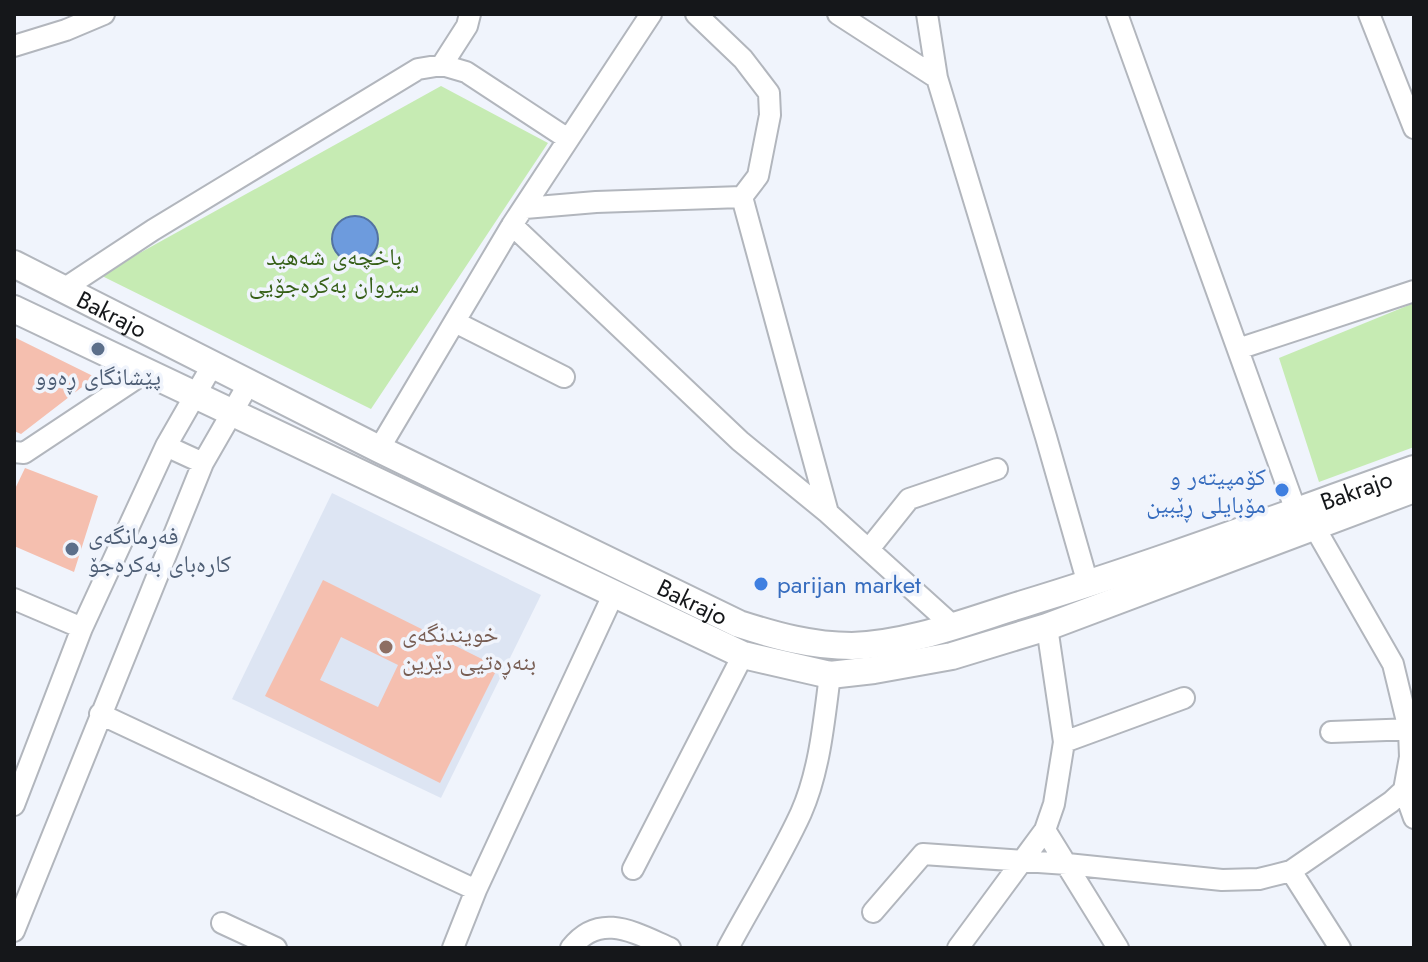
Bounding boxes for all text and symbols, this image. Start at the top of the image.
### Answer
park label: باخچەی شەهید سیروان بەکرەجۆیی [249,239,419,302]
street label: Bakrajo [71,281,153,346]
marker: پێشانگای ڕەوو [89,340,107,358]
place label: پێشانگای ڕەوو [35,359,161,395]
place label: کۆمپیتەر و مۆبایلی ڕێبین [1146,459,1266,523]
street label: Bakrajo [1315,461,1397,519]
marker: کۆمپیتەر و مۆبایلی ڕێبین [1273,481,1291,499]
place label: فەرمانگەی کارەبای بەکرەجۆ [88,518,231,581]
marker: فەرمانگەی کارەبای بەکرەجۆ [63,540,81,558]
place label: parijan market [777,567,921,602]
street label: Bakrajo [652,569,734,633]
marker: parijan market [752,575,770,593]
place label: خویندنگەی بنەڕەتیی دێرین [402,616,536,680]
marker: خویندنگەی بنەڕەتیی دێرین [377,638,395,656]

